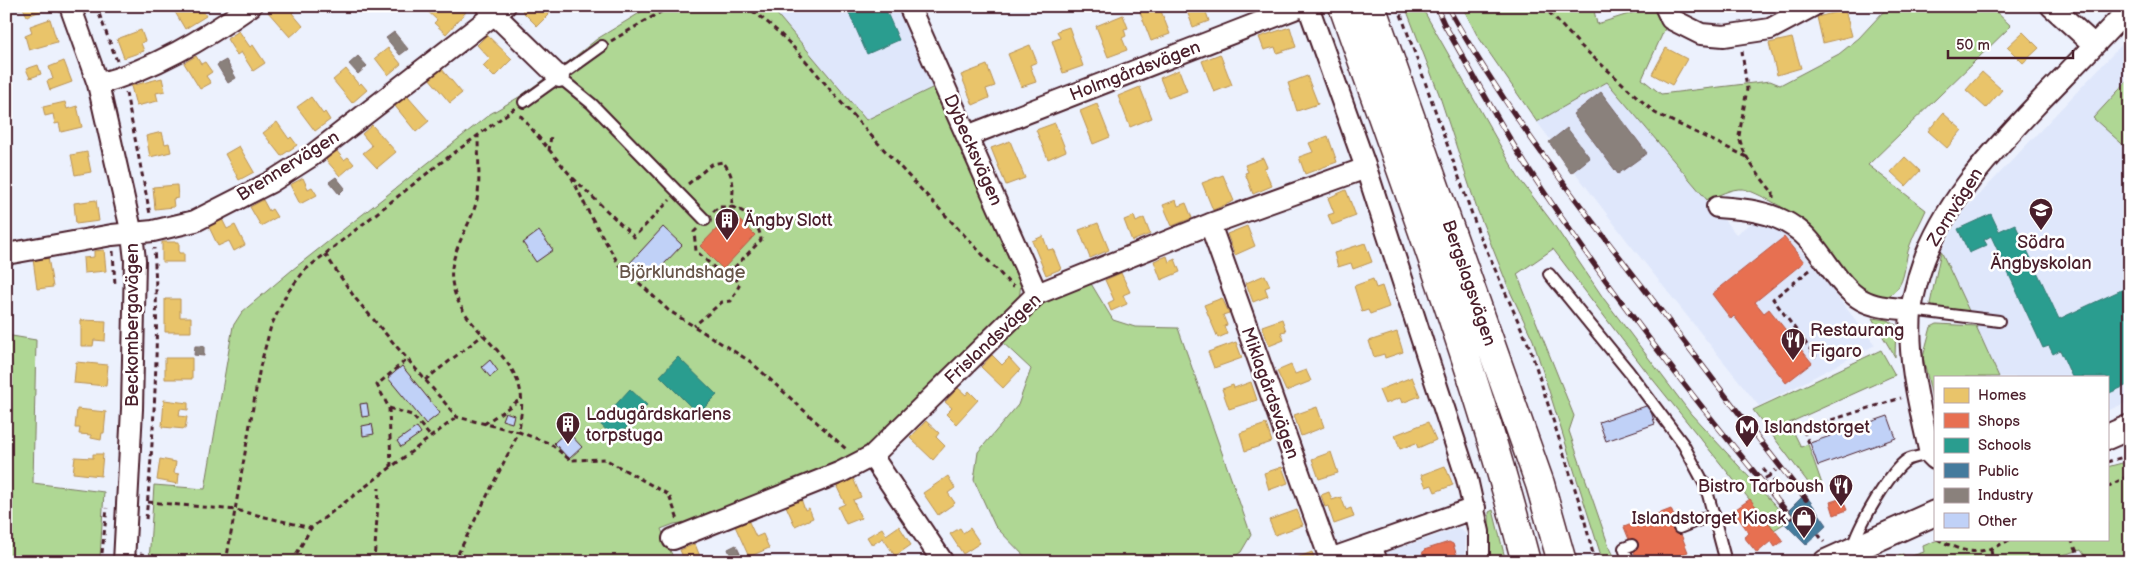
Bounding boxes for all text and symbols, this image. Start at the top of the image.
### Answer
scale bar [1948,28,2074,60]
street label: Holmgårdsvägen [1067,36,1203,106]
text: 50 m [1956,36,1990,55]
street label: Dybecksvägen [939,91,1007,209]
street label: Brennervägen [233,126,343,206]
street label: Zornvägen [1922,164,1987,251]
school or university icon: Södra Ängbyskolan [2028,197,2054,231]
building icon: Ängby Slott [714,207,740,241]
place label: Ängby Slott [744,209,833,231]
street label: Bergslagsvägen [1438,217,1500,349]
place label: Södra Ängbyskolan [1990,232,2092,274]
street label: Beckombergavägen [122,243,143,407]
park label: Björklundshage [619,262,746,283]
street label: Frislandsvägen [941,289,1045,389]
place label: Restaurang Figaro [1810,320,1904,362]
street label: Miklagårdsvägen [1236,324,1304,462]
restaurant icon: Restaurang Figaro [1780,327,1806,361]
legend [1934,376,2108,540]
text: Homes [1978,386,2027,405]
place label: Ladugårdskarlens torpstuga [586,404,731,446]
building icon: Ladugårdskarlens torpstuga [555,411,581,445]
text: Shops [1978,412,2021,431]
metro station icon: Islandstorget [1734,414,1760,448]
place label: Islandstorget [1764,417,1870,438]
text: Schools [1978,436,2032,455]
text: Public [1978,462,2019,481]
restaurant icon: Bistro Tarboush [1828,473,1854,507]
place label: Bistro Tarboush [1698,476,1824,497]
text: Industry [1978,486,2033,505]
shop icon: Islandstorget Kiosk [1791,505,1817,539]
place label: Islandstorget Kiosk [1631,508,1786,529]
text: Other [1978,512,2017,531]

